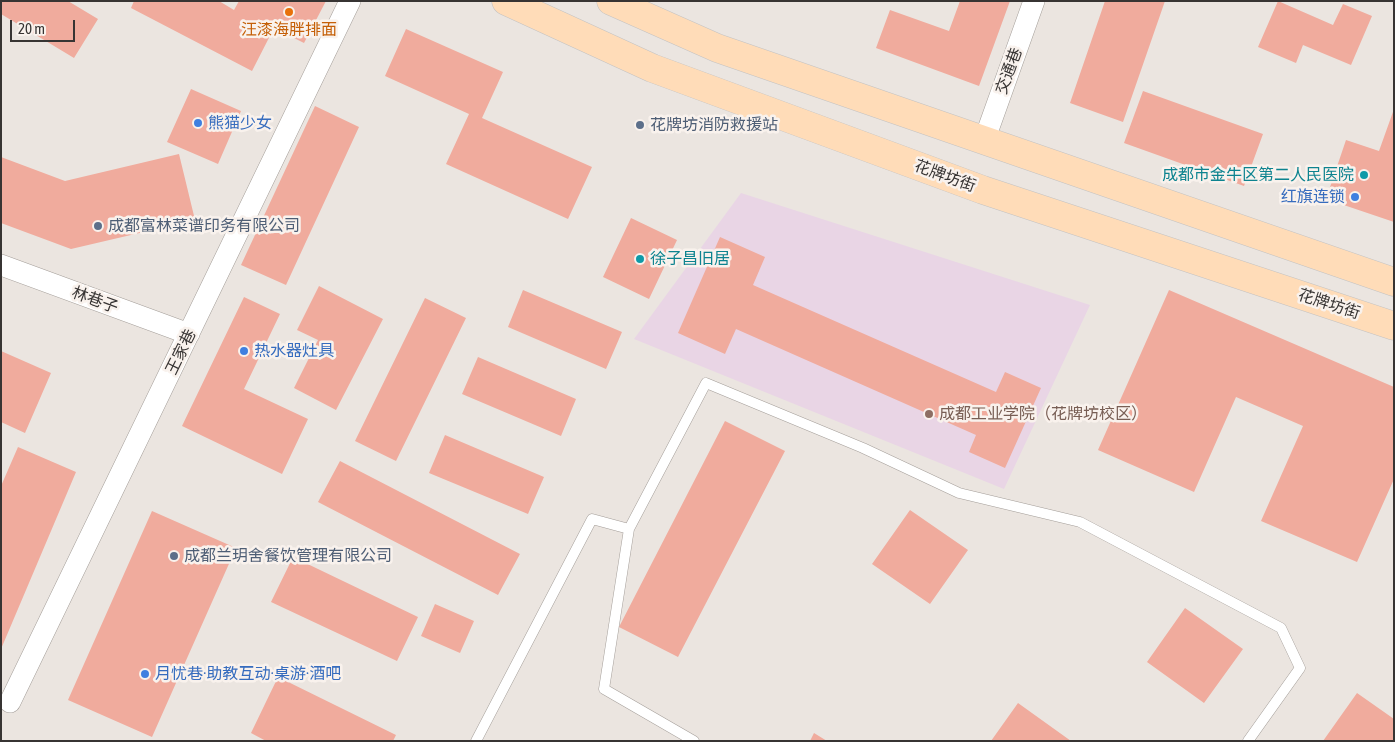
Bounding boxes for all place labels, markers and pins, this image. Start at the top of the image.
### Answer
marker: 汪漆海胖排面 [283,6,295,18]
place label: 汪漆海胖排面 [241,20,337,40]
place label: 熊猫少女 [208,113,272,133]
place label: 花牌坊消防救援站 [650,115,778,135]
marker: 熊猫少女 [192,117,204,129]
marker: 花牌坊消防救援站 [634,119,646,131]
place label: 成都市金牛区第二人民医院 [1162,165,1354,185]
marker: 成都市金牛区第二人民医院 [1358,169,1370,181]
place label: 红旗连锁 [1281,187,1345,207]
marker: 红旗连锁 [1349,191,1361,203]
place label: 成都富林菜谱印务有限公司 [108,216,300,236]
marker: 成都富林菜谱印务有限公司 [92,220,104,232]
place label: 徐子昌旧居 [650,249,730,269]
marker: 徐子昌旧居 [634,253,646,265]
place label: 热水器灶具 [254,341,334,361]
marker: 热水器灶具 [238,345,250,357]
place label: 成都工业学院（花牌坊校区） [939,404,1147,424]
marker: 成都工业学院（花牌坊校区） [923,408,935,420]
place label: 成都兰玥舍餐饮管理有限公司 [184,546,392,566]
marker: 成都兰玥舍餐饮管理有限公司 [168,550,180,562]
place label: 月忧巷·助教互动·桌游·酒吧 [155,664,341,684]
marker: 月忧巷·助教互动·桌游·酒吧 [139,668,151,680]

